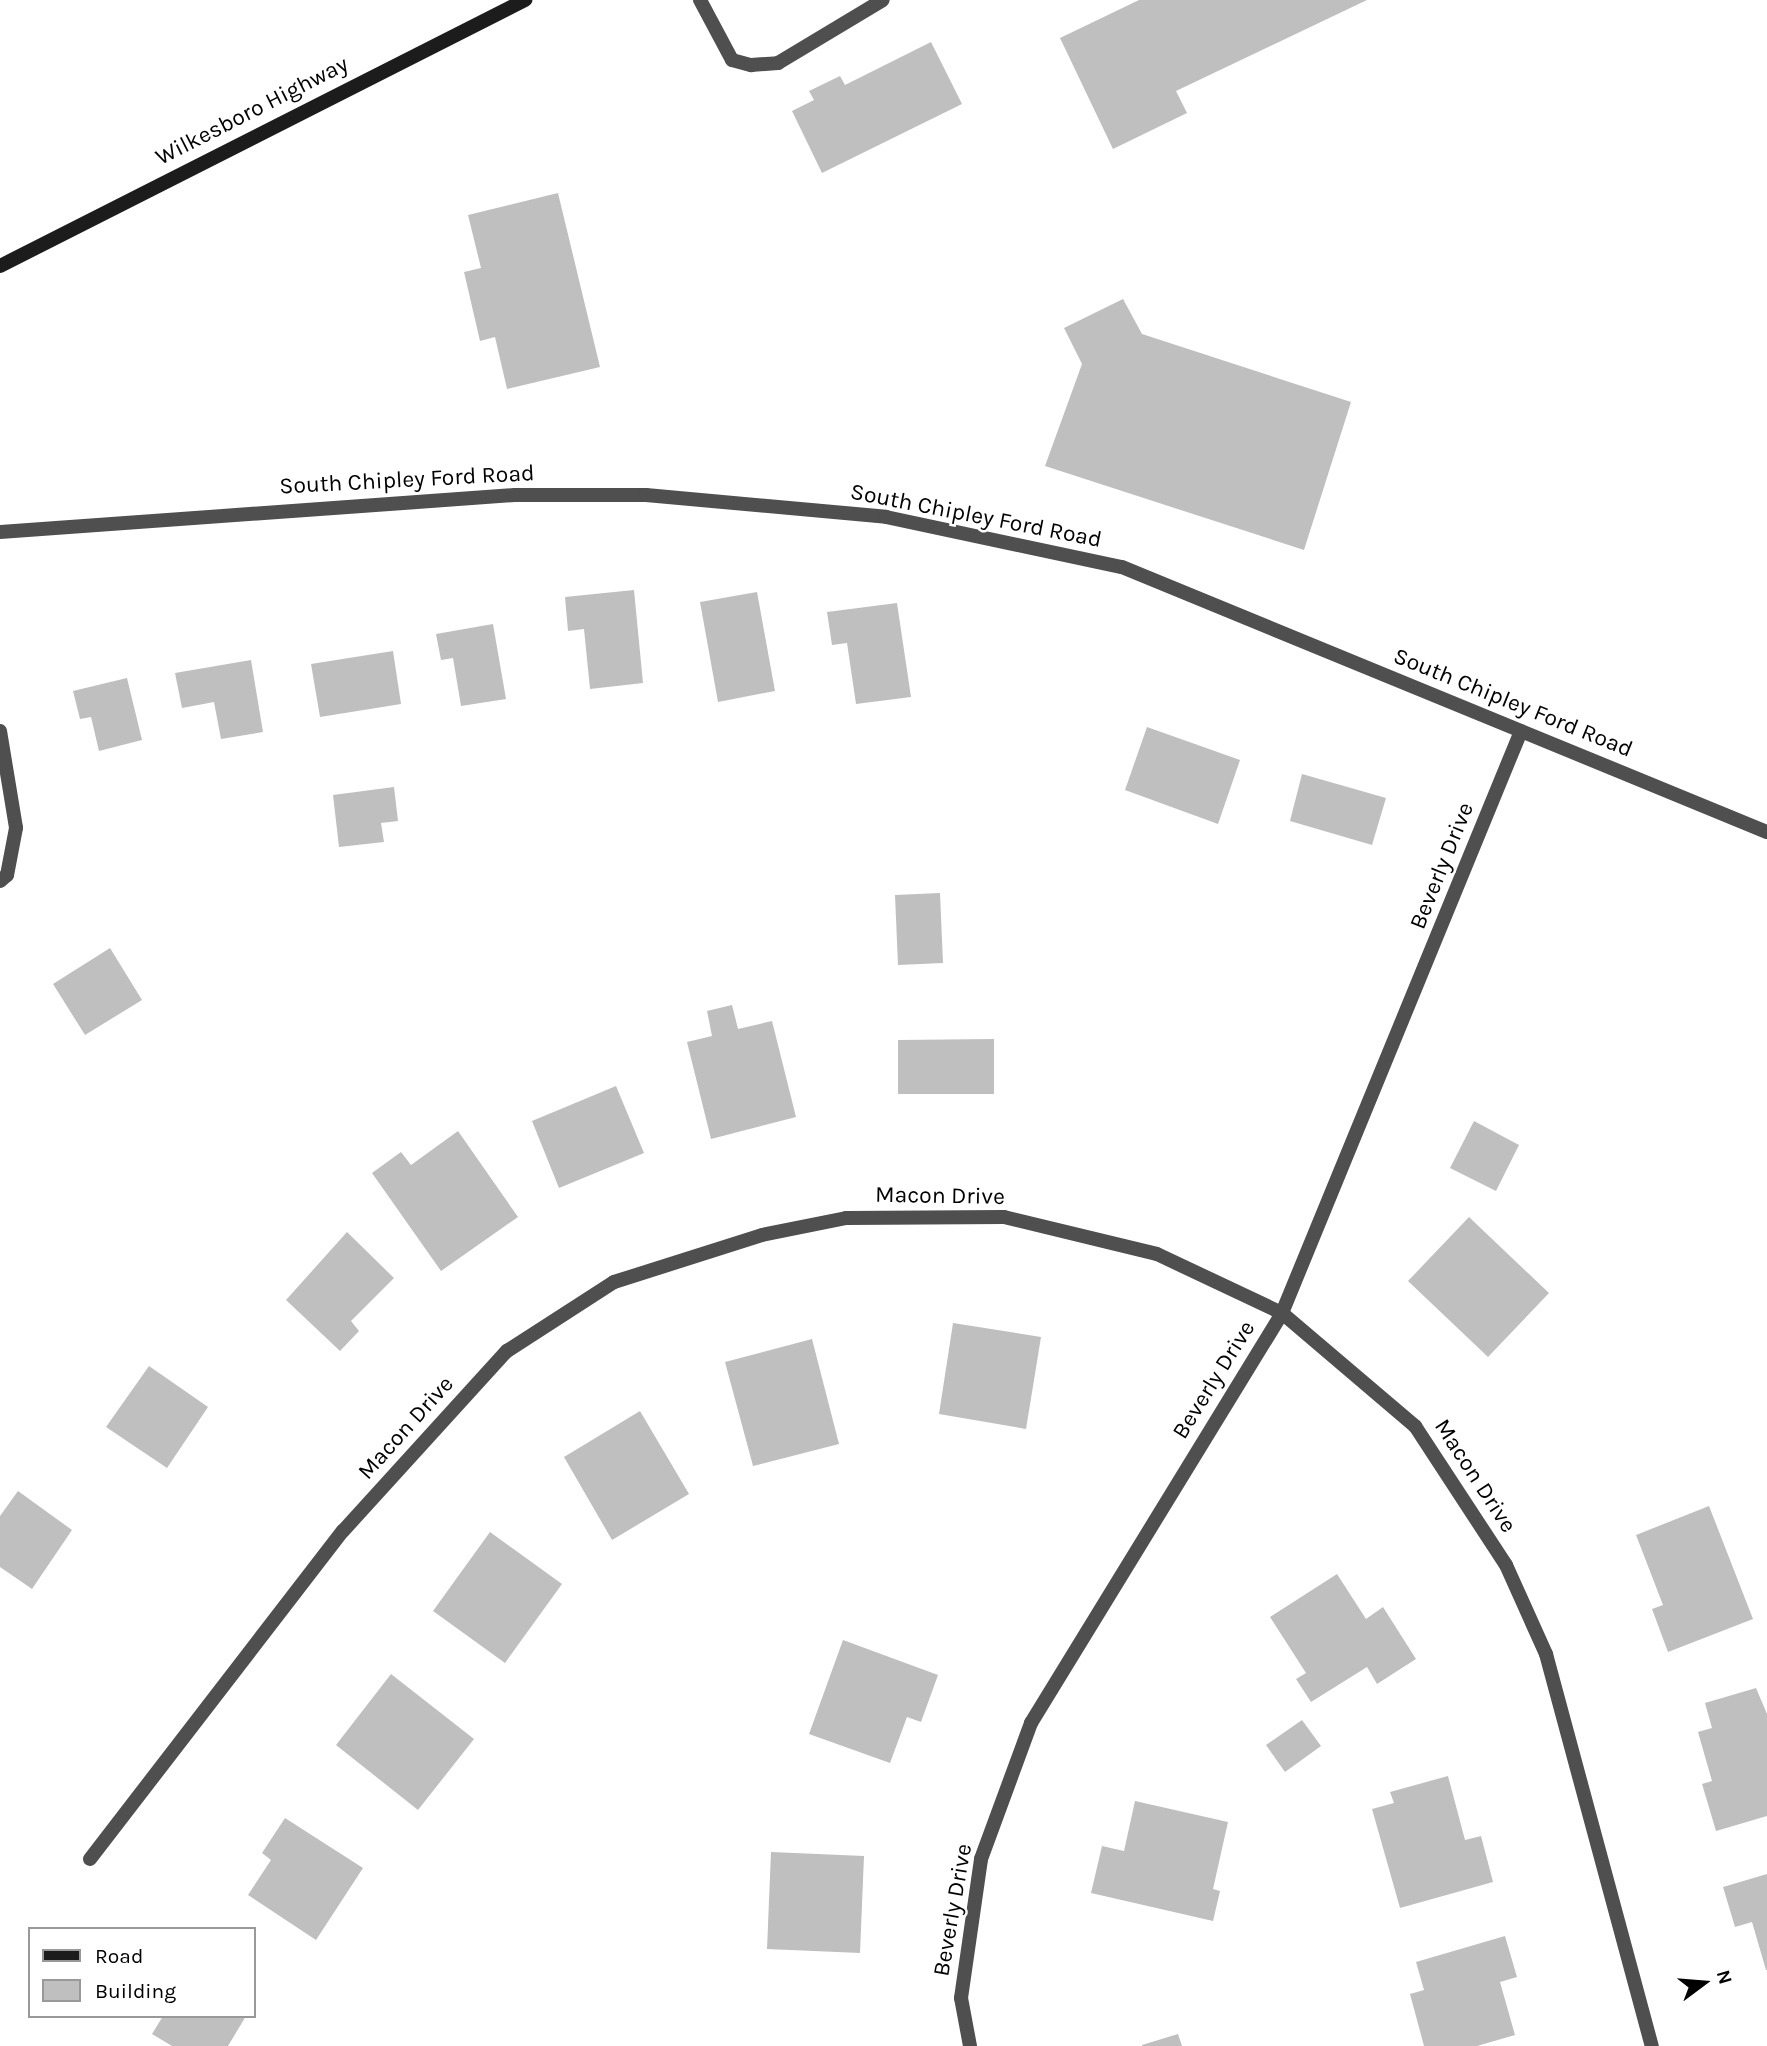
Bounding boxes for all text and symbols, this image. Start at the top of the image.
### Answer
street label: Wilkesboro Highway [151,50,353,172]
street label: South Chipley Ford Road [279,460,535,500]
street label: South Chipley Ford Road [848,478,1104,554]
street label: South Chipley Ford Road [1389,642,1637,764]
street label: Beverly Drive [1404,799,1480,933]
street label: Macon Drive [875,1181,1005,1211]
street label: Beverly Drive [1167,1316,1261,1444]
street label: Macon Drive [352,1371,460,1485]
street label: Macon Drive [1428,1414,1522,1538]
street label: Beverly Drive [928,1842,978,1978]
legend [28,1927,256,2018]
text: Road [95,1944,143,1968]
north arrow [1669,1948,1739,2018]
text: N [1712,1968,1737,1987]
text: Building [95,1979,176,2003]

